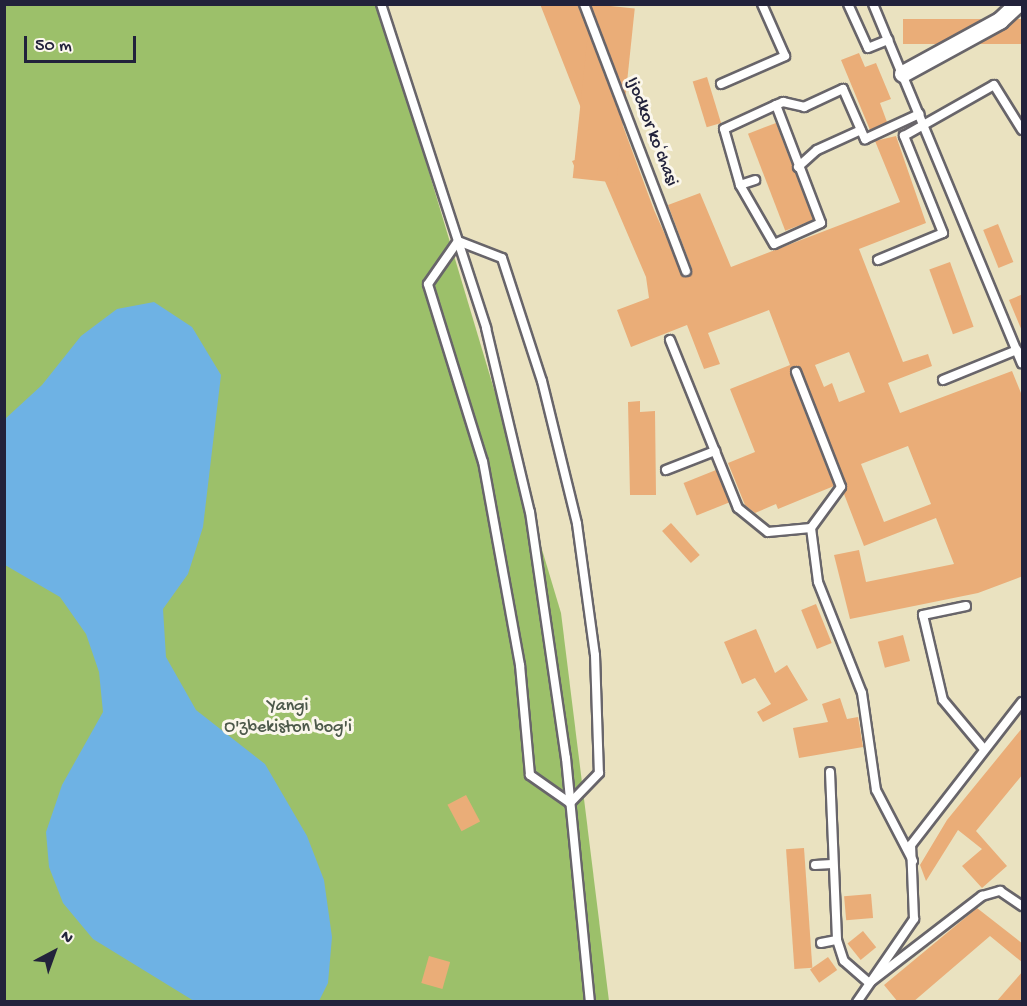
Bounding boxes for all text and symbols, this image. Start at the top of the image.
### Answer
scale bar [27,24,140,62]
text: 50 m [35,36,72,57]
street label: Ijodkor koʻchasi [620,74,682,190]
park label: Yangi O'zbekiston bog'i [224,697,352,740]
north arrow [24,922,84,982]
text: N [56,927,76,949]

